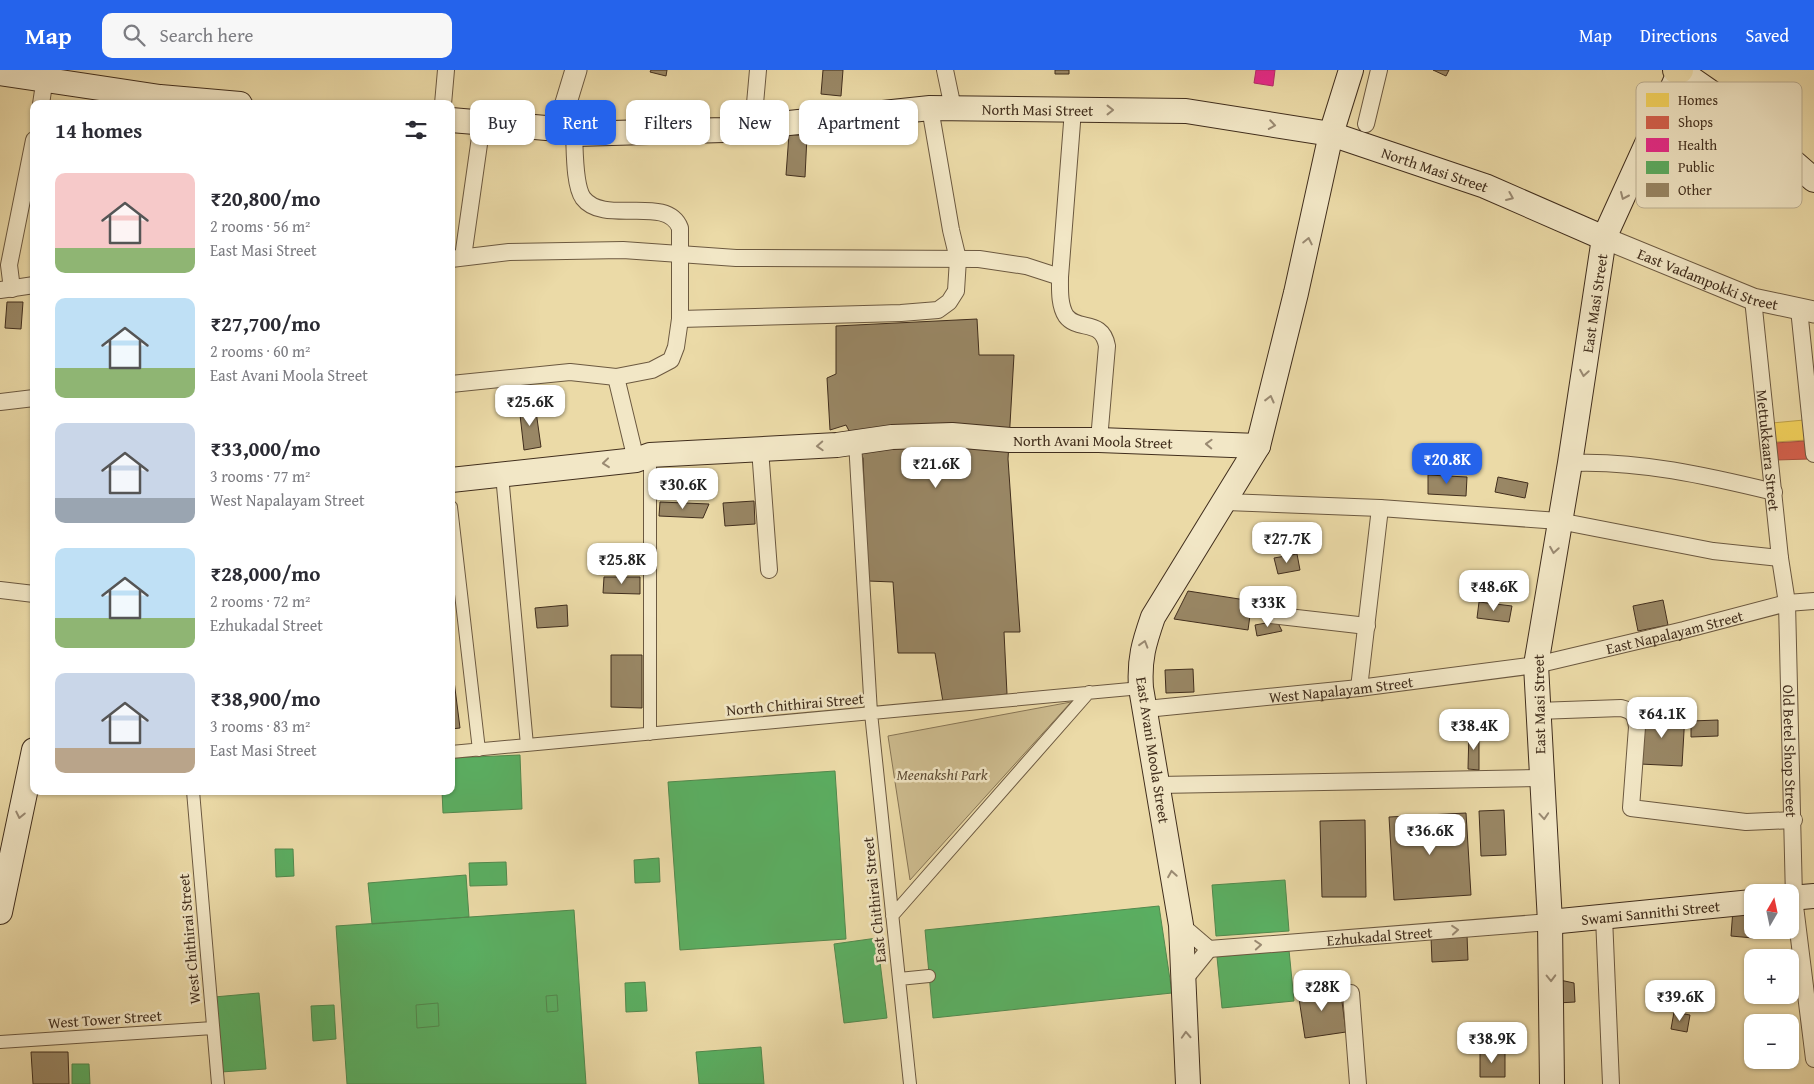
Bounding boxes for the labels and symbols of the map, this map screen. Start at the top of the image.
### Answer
legend [1636,82,1802,208]
text: Homes [1678,90,1718,110]
street label: North Masi Street [982,98,1094,120]
one-way arrow [1107,105,1115,115]
text: Shops [1678,112,1713,132]
one-way arrow [1267,119,1276,129]
text: Health [1678,135,1717,155]
street label: North Masi Street [1379,141,1493,197]
text: Public [1678,157,1714,177]
text: Other [1678,180,1712,200]
one-way arrow [1505,191,1514,201]
one-way arrow [1619,191,1630,200]
one-way arrow [1302,237,1313,246]
street label: East Vadampokki Street [1635,242,1781,315]
street label: East Masi Street [1576,251,1612,354]
one-way arrow [1579,369,1590,377]
pin: ₹25.6K [489,384,571,427]
street label: Mettukkaara Street [1752,388,1786,513]
one-way arrow [1264,394,1275,403]
street label: North Avani Moola Street [1013,430,1174,453]
one-way arrow [1205,439,1213,450]
one-way arrow [816,440,824,451]
pin: ₹20.8K [1406,442,1488,485]
pin: ₹21.6K [895,446,977,489]
one-way arrow [602,457,610,468]
pin: ₹30.6K [642,468,724,510]
pin: ₹27.7K [1246,522,1328,564]
pin: ₹25.8K [581,542,663,585]
one-way arrow [1550,546,1560,555]
pin: ₹48.6K [1453,570,1535,612]
pin: ₹33K [1238,586,1298,628]
street label: East Napalayam Street [1604,604,1746,659]
one-way arrow [1138,641,1148,649]
street label: East Masi Street [1528,653,1550,754]
street label: West Napalayam Street [1268,670,1415,707]
street label: East Avani Moola Street [1131,675,1175,825]
street label: Old Betel Shop Street [1778,684,1803,818]
street label: North Chithirai Street [725,687,865,720]
pin: ₹64.1K [1621,696,1703,739]
pin: ₹38.4K [1433,708,1515,751]
park label: Meenakshi Park [896,764,988,785]
one-way arrow [15,811,26,819]
one-way arrow [1538,812,1549,820]
pin: ₹36.6K [1389,814,1471,856]
street label: East Chithirai Street [857,835,891,964]
one-way arrow [1168,869,1178,878]
street label: West Chithirai Street [173,872,205,1005]
north arrow [1744,884,1799,939]
street label: Swami Sannithi Street [1580,895,1722,929]
street label: Ezhukadal Street [1326,921,1434,950]
one-way arrow [1451,924,1459,935]
one-way arrow [1254,940,1262,951]
pin: ₹28K [1292,970,1352,1012]
one-way arrow [1546,975,1556,983]
pin: ₹39.6K [1639,980,1721,1022]
street label: West Tower Street [47,1005,163,1033]
pin: ₹38.9K [1451,1022,1533,1064]
one-way arrow [1180,1031,1191,1039]

